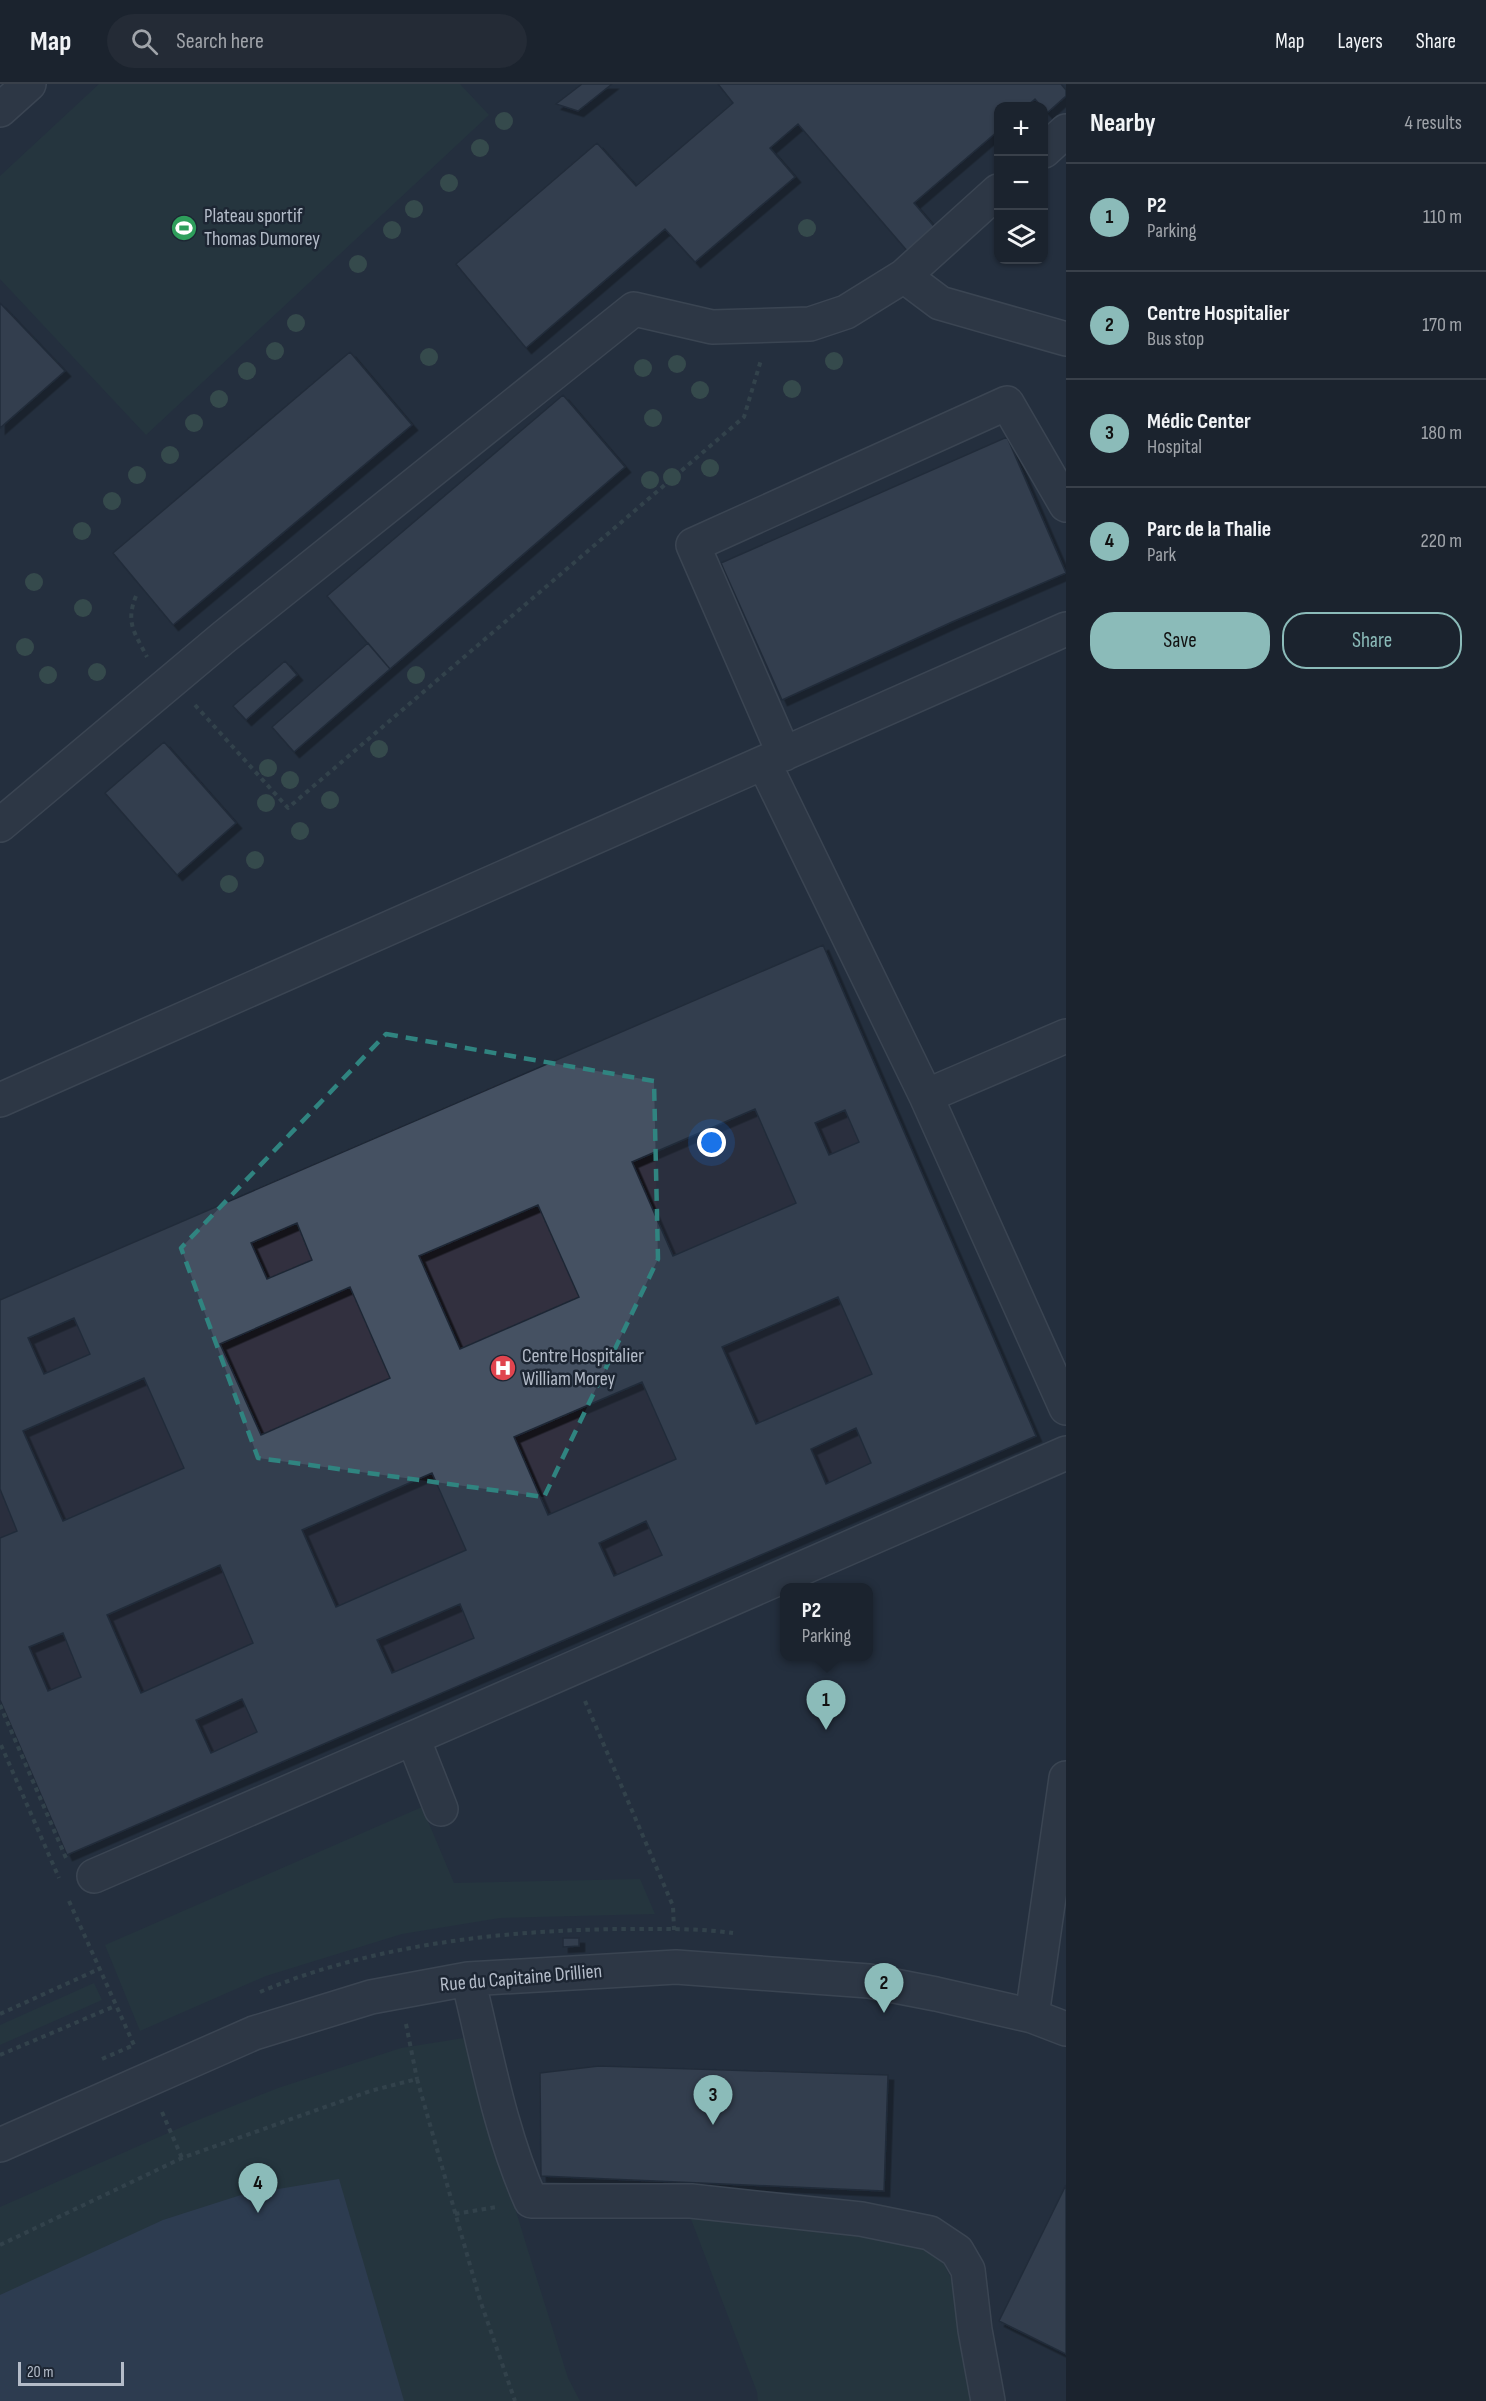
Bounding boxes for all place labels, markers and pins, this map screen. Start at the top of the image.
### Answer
place label: Plateau sportif Thomas Dumorey [204,204,320,251]
sports icon: Plateau sportif Thomas Dumorey [169,213,199,243]
place label: Centre Hospitalier William Morey [522,1344,644,1391]
hospital icon: Centre Hospitalier William Morey [488,1353,518,1383]
pin: 1 [806,1680,846,1730]
pin: 2 [864,1964,904,2013]
pin: 3 [694,2076,732,2125]
pin: 4 [238,2164,278,2213]

